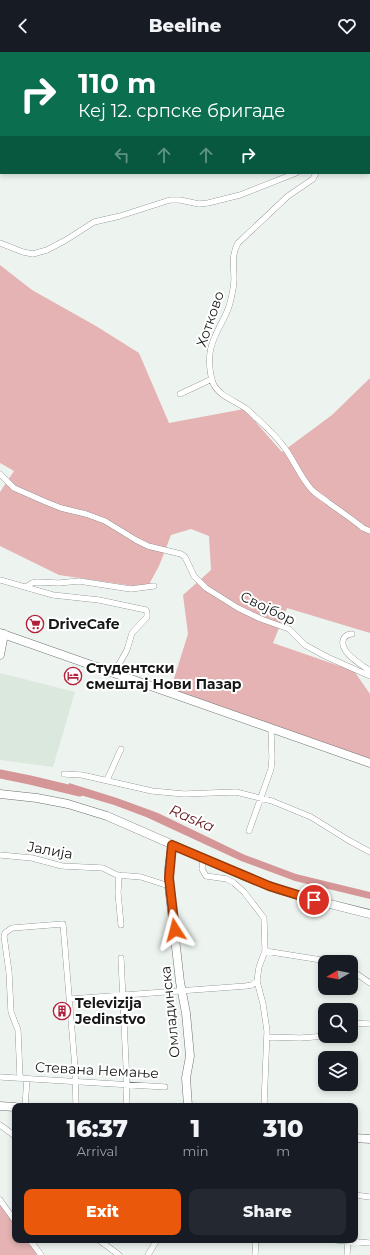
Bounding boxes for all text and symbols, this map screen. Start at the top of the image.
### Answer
icon: back [12,15,34,37]
text: Beeline [149,15,221,37]
icon: heart [336,15,358,37]
text: 110 m [78,66,156,100]
icon: right [12,68,64,120]
text: Кеј 12. српске бригаде [78,100,285,122]
icon: left [111,144,133,166]
icon: ahead [153,144,175,166]
icon: ahead [195,144,217,166]
icon: right [237,144,259,166]
street label: Хотково [192,288,228,349]
street label: Својбор [238,587,298,629]
supermarket icon: DriveCafe [25,614,45,634]
place label: DriveCafe [48,615,120,633]
place label: Студентски смештај Нови Пазар [86,659,242,693]
hotel icon: Студентски смештај Нови Пазар [63,666,83,686]
water label: Raska [167,800,217,836]
street label: Јалија [26,837,74,863]
pin [297,883,331,917]
icon: arrive [303,889,325,911]
position arrow [154,909,196,951]
north arrow [318,955,358,995]
map controls [318,955,358,1091]
street label: Омладинска [156,965,184,1059]
place label: Televizija Jedinstvo [74,994,146,1028]
building icon: Televizija Jedinstvo [52,1001,72,1021]
button: search [318,1003,358,1043]
button: layers [318,1051,358,1091]
street label: Стевана Немање [35,1058,159,1082]
text: 16:37 [66,1114,128,1143]
text: 1 [191,1114,200,1143]
text: 310 [263,1114,304,1143]
text: Arrival [77,1143,118,1159]
text: min [182,1143,209,1159]
text: m [276,1143,290,1159]
button: Exit [24,1189,181,1235]
button: Share [189,1189,346,1235]

